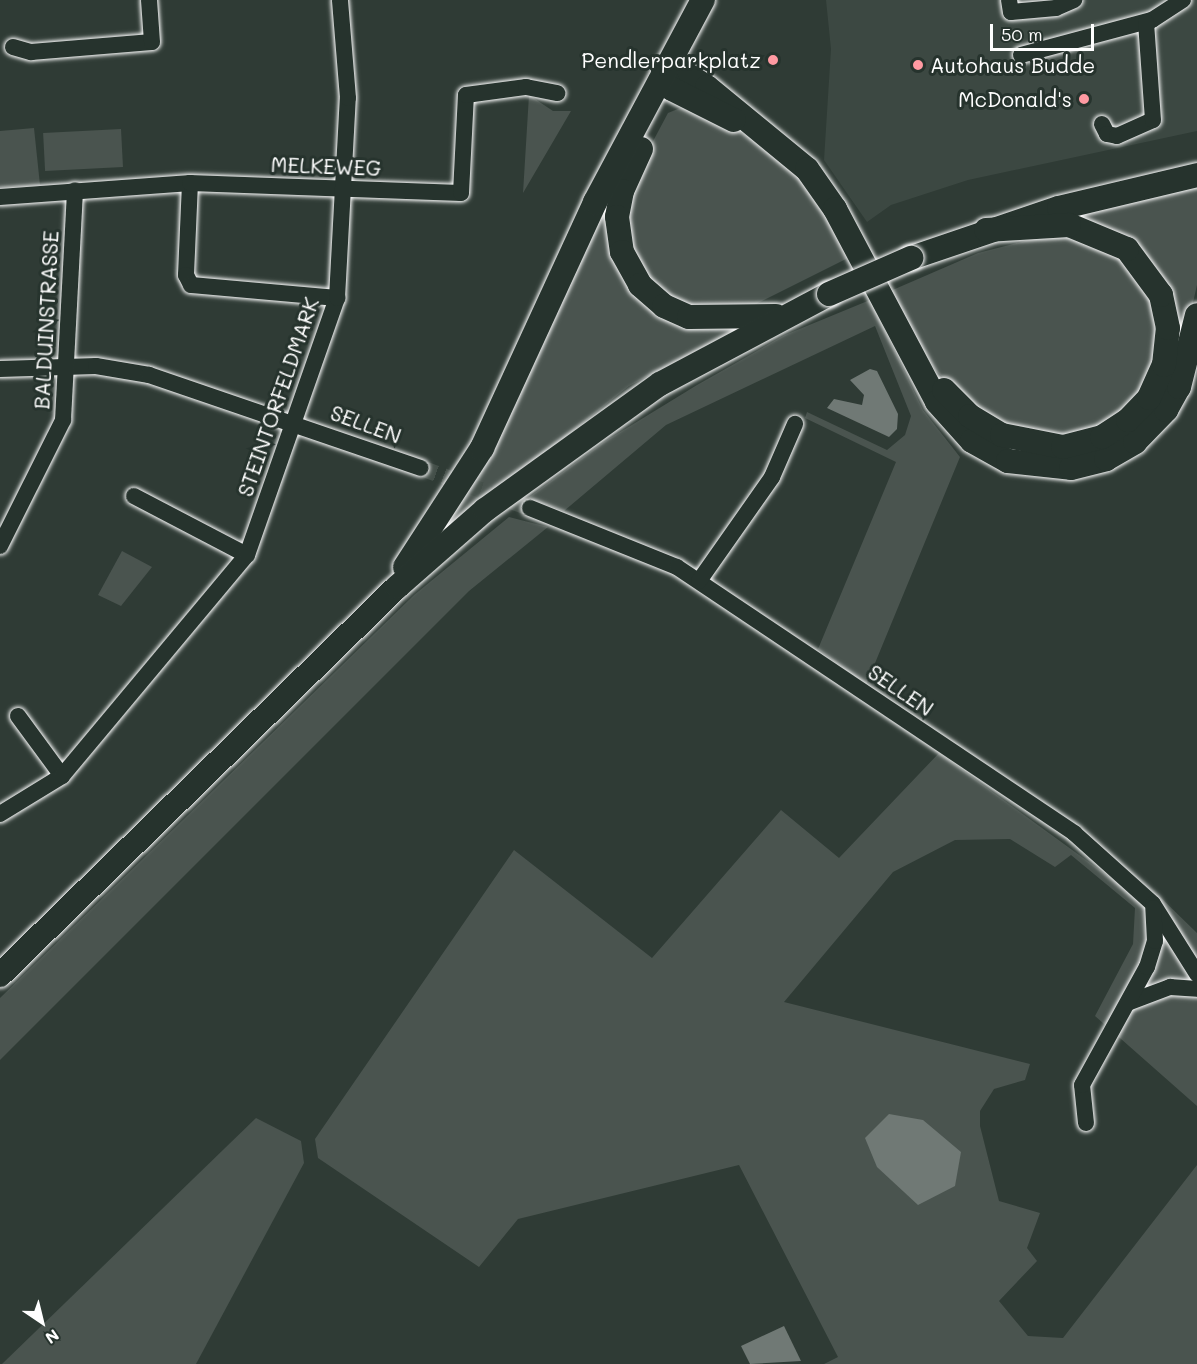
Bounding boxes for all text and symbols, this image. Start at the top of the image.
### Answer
scale bar [993,12,1096,50]
text: 50 m [1001,22,1043,46]
place label: Pendlerparkplatz [581,47,761,73]
place label: Autohaus Budde [930,52,1095,78]
marker: Pendlerparkplatz [766,53,780,67]
marker: Autohaus Budde [911,58,925,72]
place label: McDonald's [958,86,1072,112]
marker: McDonald's [1077,92,1091,106]
street label: MELKEWEG [270,151,382,181]
street label: BALDUINSTRASSE [29,230,63,410]
street label: STEINTORFELDMARK [232,294,324,500]
street label: SELLEN [327,400,405,448]
street label: SELLEN [863,659,939,721]
north arrow [12,1292,72,1352]
text: N [42,1325,64,1349]

